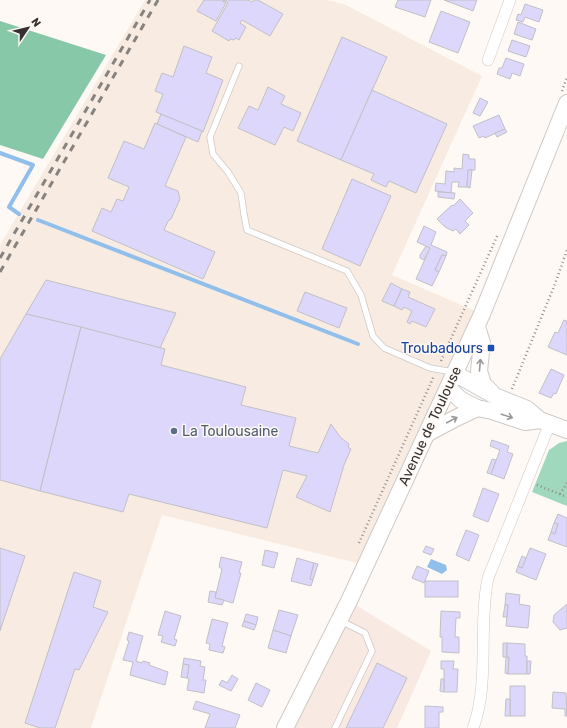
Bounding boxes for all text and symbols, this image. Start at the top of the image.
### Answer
north arrow [8,8,48,48]
text: N [28,16,43,30]
place label: Troubadours [401,340,483,357]
marker: Troubadours [486,343,496,353]
one-way arrow [476,359,483,372]
street label: Avenue de Toulouse [395,363,465,488]
one-way arrow [500,413,513,420]
one-way arrow [446,415,458,423]
place label: La Toulousaine [182,423,279,440]
marker: La Toulousaine [169,426,179,436]

